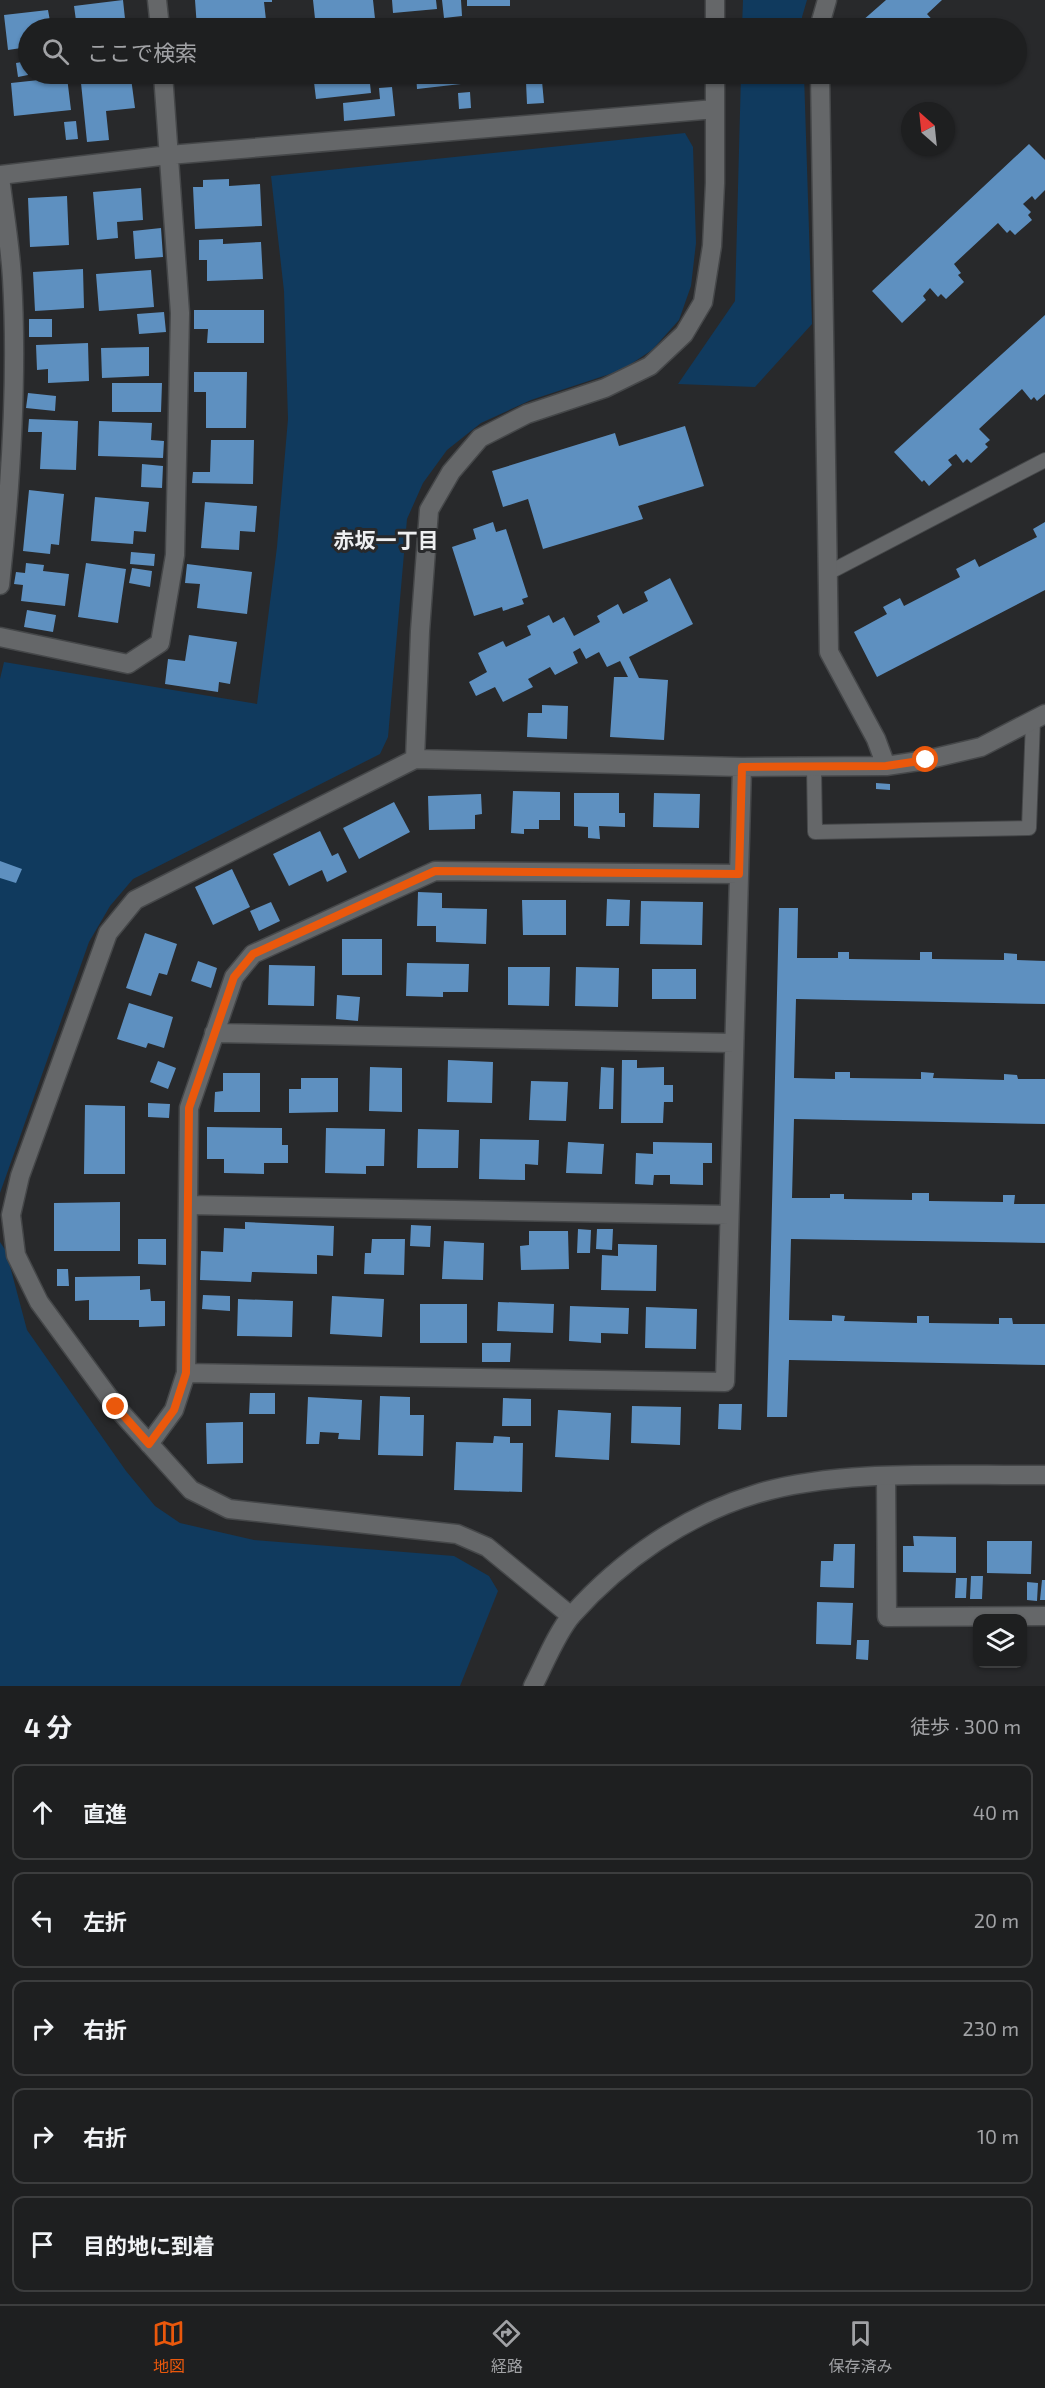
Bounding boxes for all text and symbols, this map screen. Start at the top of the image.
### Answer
search box [18,18,1027,84]
icon: search [39,35,72,68]
text: ここで検索 [87,39,197,65]
north arrow [901,102,955,156]
district label: 赤坂一丁目 [334,527,439,552]
route start [912,746,938,772]
route end [102,1393,128,1419]
map controls [973,1614,1027,1668]
button: layers [973,1614,1027,1668]
text: 4 分 [24,1711,72,1742]
text: 徒歩 · 300 m [910,1714,1021,1738]
icon: ahead [26,1796,59,1829]
text: 直進 [83,1800,127,1826]
text: 40 m [973,1800,1019,1824]
icon: left [26,1904,59,1937]
text: 左折 [83,1908,127,1934]
text: 20 m [974,1908,1019,1932]
icon: right [26,2012,59,2045]
text: 右折 [83,2016,127,2042]
text: 230 m [963,2016,1019,2040]
icon: right [26,2120,59,2153]
text: 右折 [83,2124,127,2150]
text: 10 m [977,2124,1019,2148]
icon: arrive [26,2228,59,2261]
text: 目的地に到着 [83,2232,215,2258]
tab: 地図 [152,2317,185,2377]
tab: 経路 [490,2317,523,2377]
tab: 保存済み [828,2317,892,2377]

